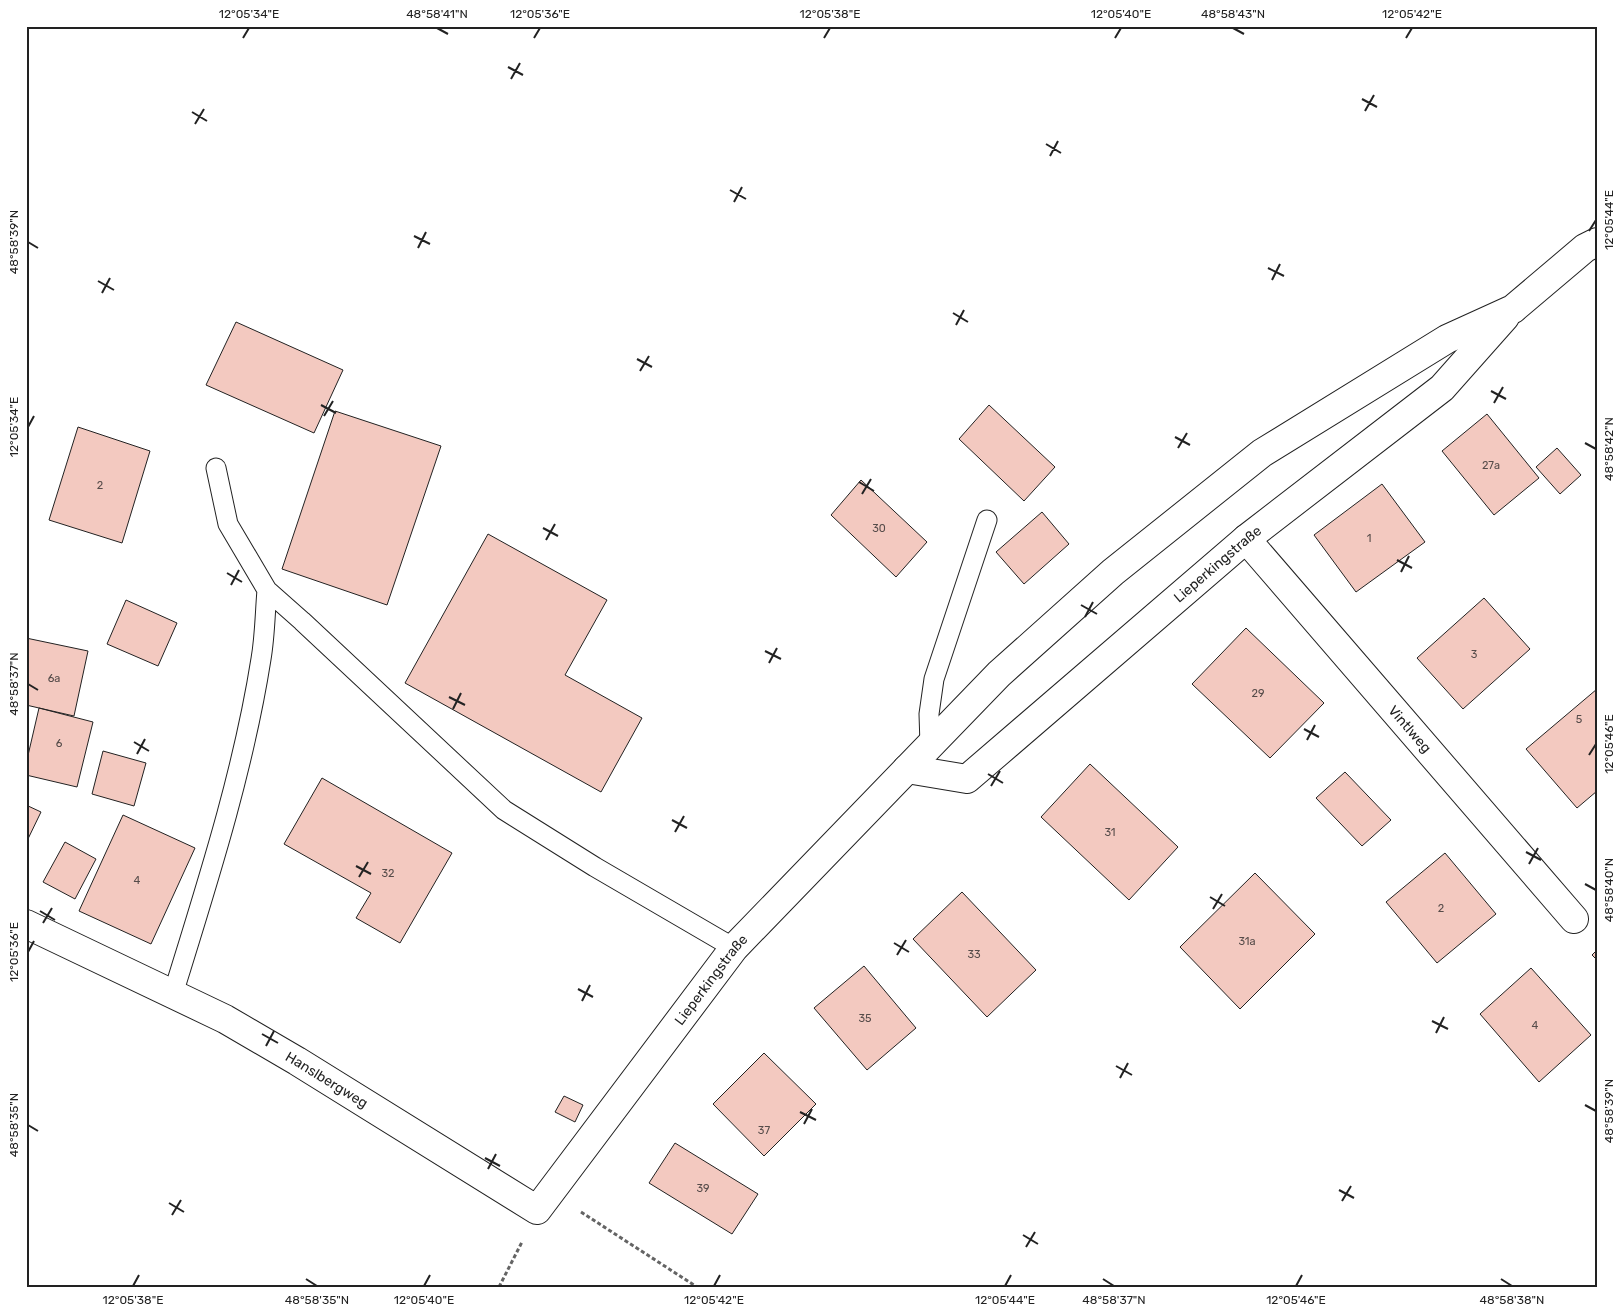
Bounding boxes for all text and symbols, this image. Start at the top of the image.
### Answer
text: 12°05'34"E [219,7,279,21]
text: 48°58'41"N [406,7,468,21]
text: 12°05'36"E [510,7,570,21]
text: 12°05'38"E [800,7,860,21]
text: 12°05'40"E [1091,7,1151,21]
text: 48°58'43"N [1201,7,1265,21]
text: 12°05'42"E [1382,7,1442,21]
text: 12°05'44"E [1602,190,1616,250]
text: 48°58'39"N [7,210,21,274]
text: 12°05'34"E [7,397,21,457]
text: 48°58'42"N [1602,417,1616,481]
house number: 27a [1482,459,1500,472]
house number: 2 [97,479,103,492]
house number: 30 [872,522,886,535]
street label: Lieperkingstraße [1170,522,1265,606]
house number: 1 [1367,532,1371,545]
house number: 3 [1471,648,1478,661]
text: 48°58'37"N [7,652,21,716]
house number: 6a [48,672,60,685]
house number: 29 [1252,687,1264,700]
street label: Vintlweg [1385,702,1435,756]
house number: 5 [1576,713,1583,726]
text: 12°05'46"E [1602,714,1616,774]
house number: 6 [56,737,63,750]
house number: 31 [1104,826,1116,839]
text: 48°58'40"N [1602,858,1616,922]
house number: 32 [381,867,395,880]
house number: 4 [134,874,141,887]
house number: 2 [1438,902,1444,915]
text: 12°05'36"E [7,922,21,982]
street label: Lieperkingstraße [671,931,752,1029]
house number: 31a [1238,935,1256,948]
house number: 33 [967,948,981,961]
house number: 35 [858,1012,872,1025]
house number: 4 [1532,1019,1539,1032]
street label: Hanslbergweg [282,1048,371,1112]
text: 48°58'39"N [1602,1079,1616,1143]
text: 48°58'35"N [7,1093,21,1157]
house number: 37 [758,1124,770,1137]
house number: 39 [696,1182,710,1195]
text: 12°05'38"E [103,1293,163,1307]
text: 48°58'35"N [285,1293,349,1307]
text: 12°05'40"E [394,1293,454,1307]
text: 12°05'42"E [684,1293,744,1307]
text: 12°05'44"E [975,1293,1035,1307]
text: 48°58'37"N [1082,1293,1146,1307]
text: 12°05'46"E [1266,1293,1326,1307]
text: 48°58'38"N [1480,1293,1544,1307]

